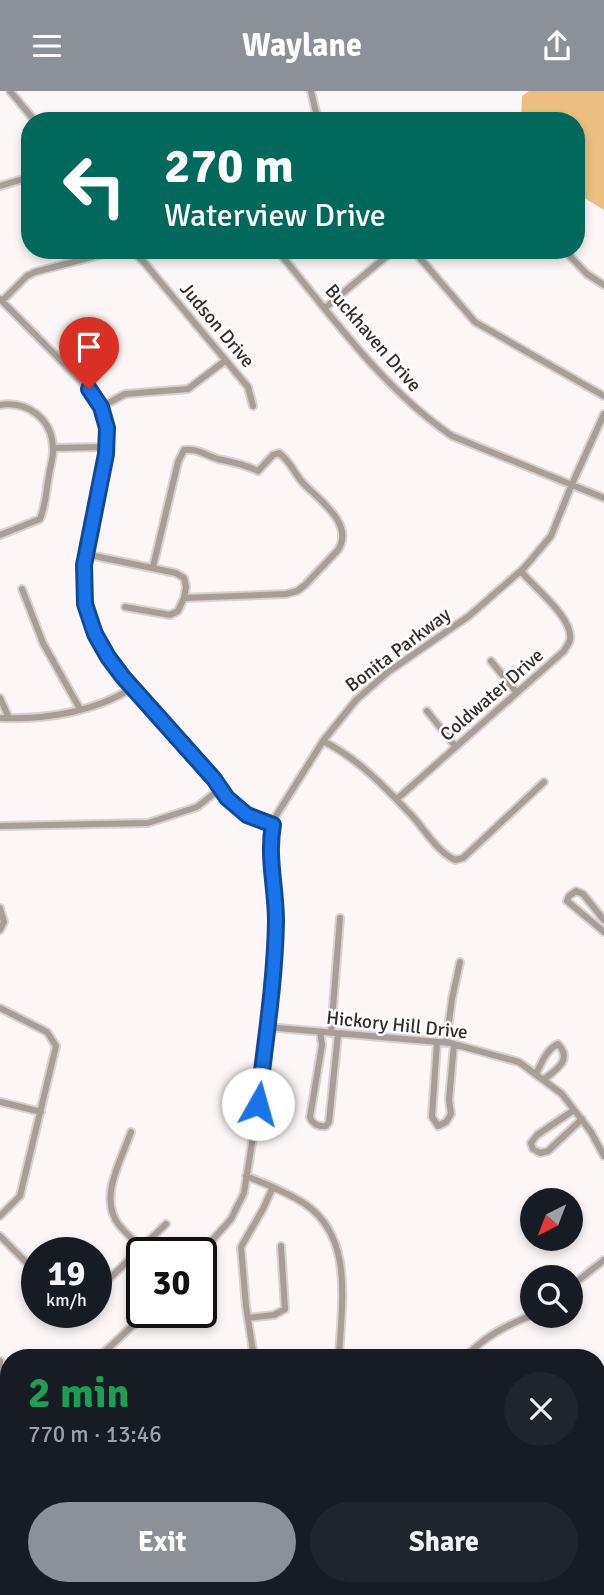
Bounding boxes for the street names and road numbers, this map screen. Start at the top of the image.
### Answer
street label: Judson Drive [174,277,260,373]
street label: Buckhaven Drive [320,279,426,397]
street label: Bonita Parkway [341,603,455,697]
street label: Coldwater Drive [435,644,549,746]
street label: Hickory Hill Drive [325,1006,469,1044]

